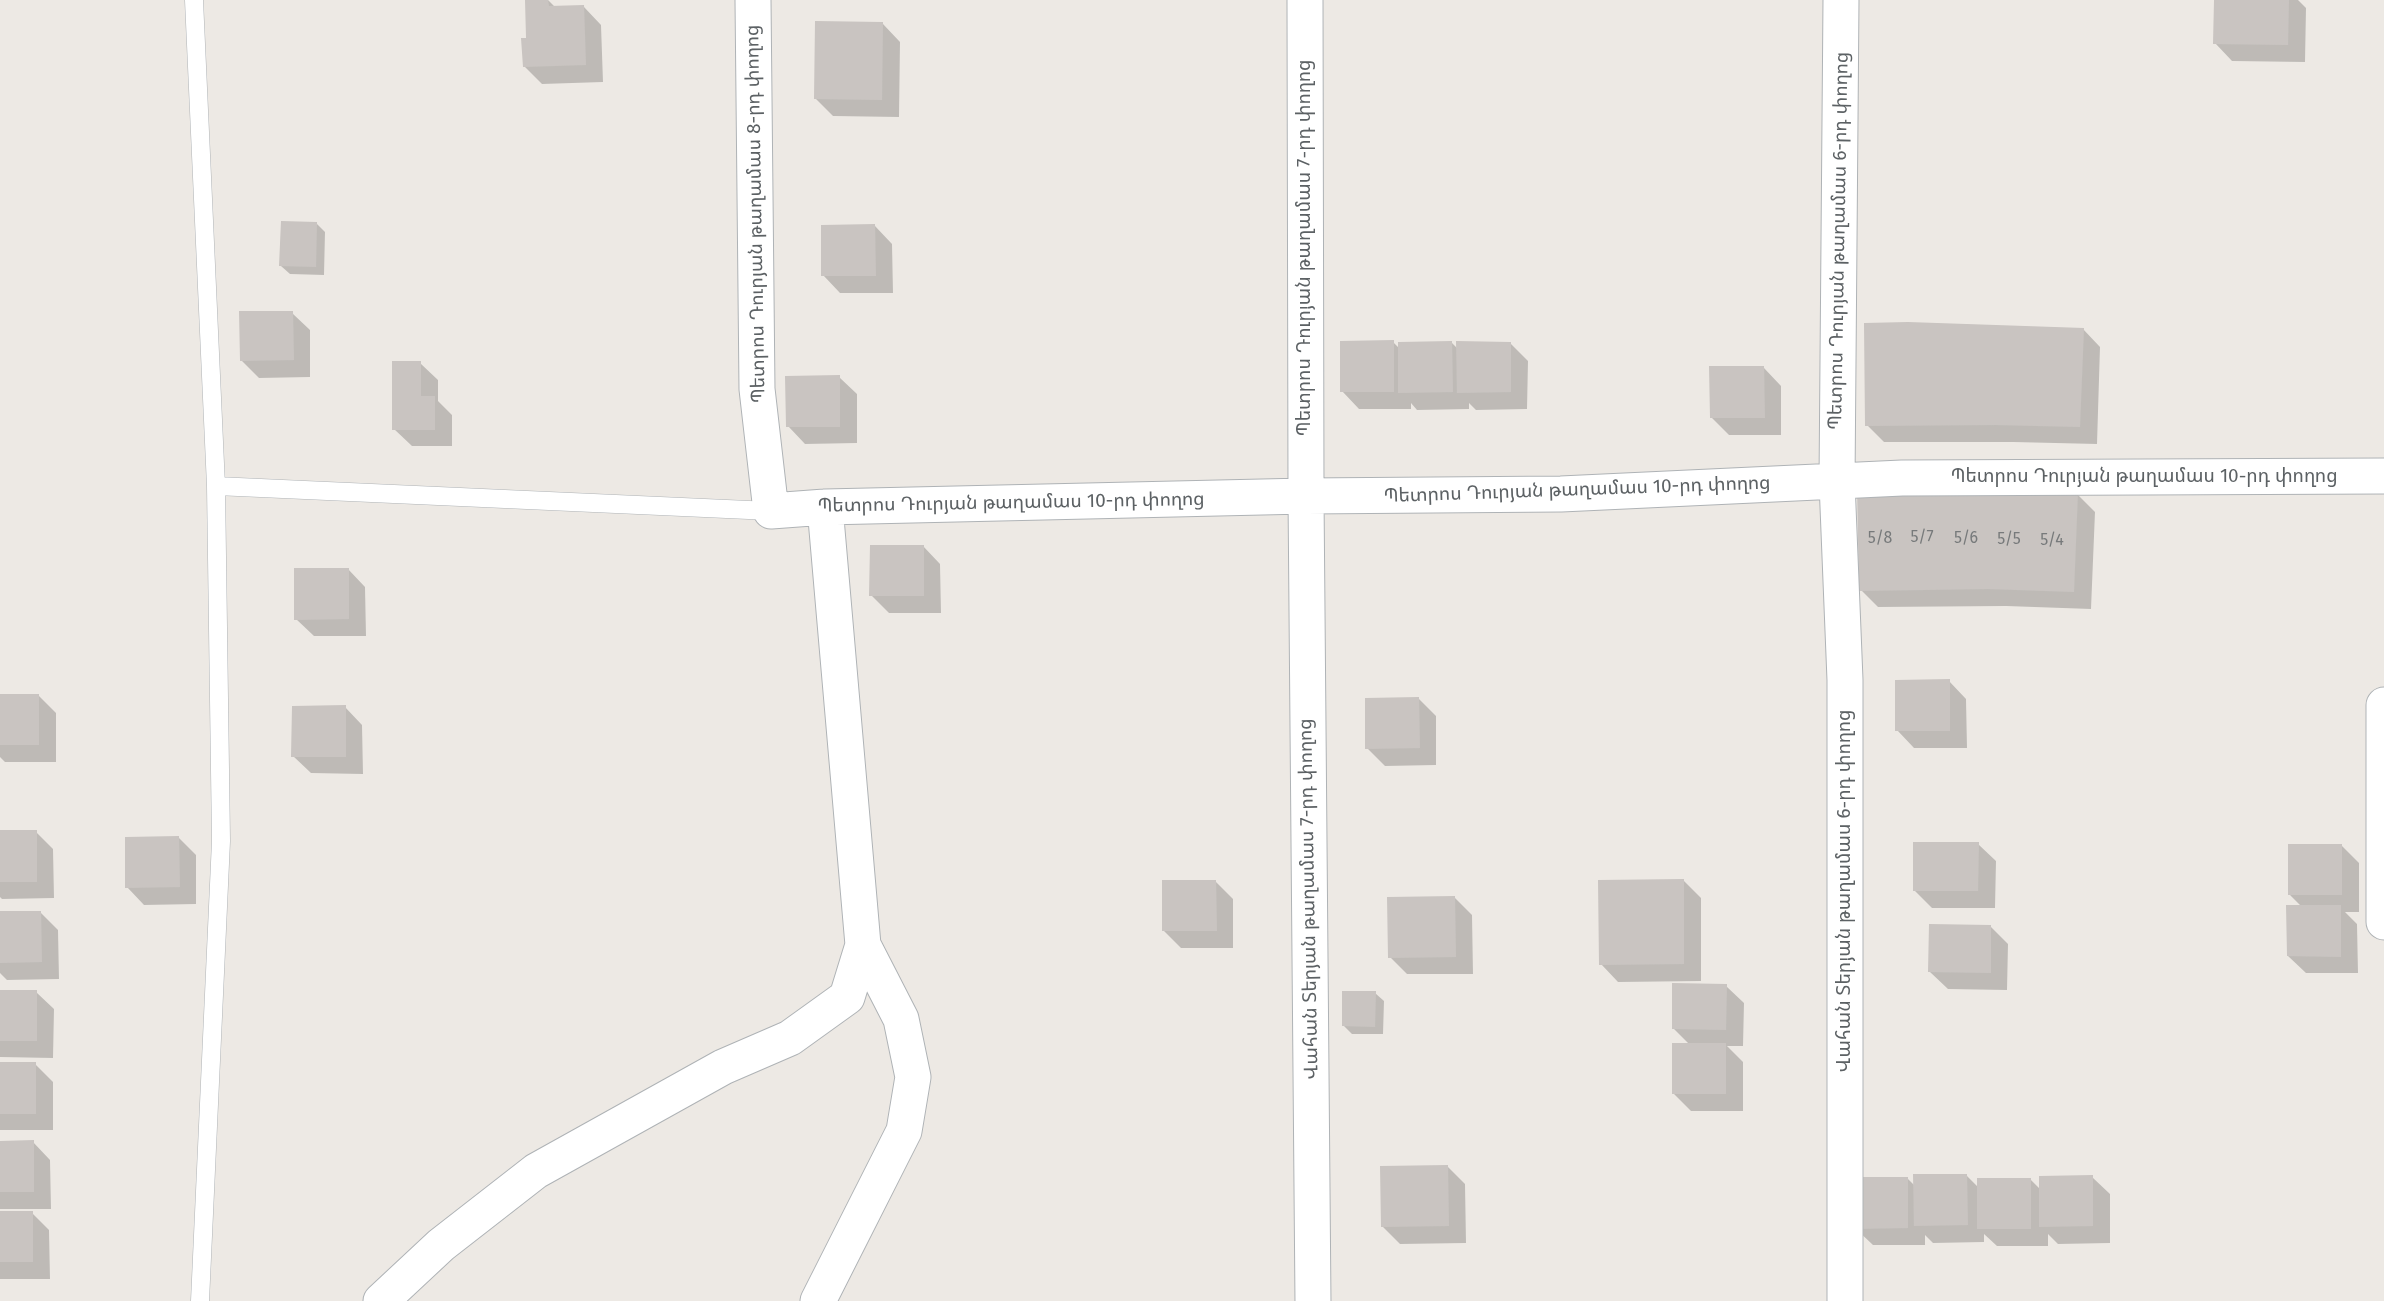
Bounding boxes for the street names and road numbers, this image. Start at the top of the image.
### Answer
street label: Պետրոս Դուրյան թաղամաս 8-րդ փողոց [741,24,771,404]
street label: Պետրոս Դուրյան թաղամաս 6-րդ փողոց [1824,52,1854,430]
street label: Պետրոս Դուրյան թաղամաս 7-րդ փողոց [1294,60,1316,436]
street label: Պետրոս Դուրյան թաղամաս 10-րդ փողոց [1950,466,2338,488]
street label: Պետրոս Դուրյան թաղամաս 10-րդ փողոց [1383,472,1771,508]
street label: Պետրոս Դուրյան թաղամաս 10-րդ փողոց [817,488,1205,518]
street label: Վահան Տերյան թաղամաս 6-րդ փողոց [1834,710,1856,1072]
street label: Վահան Տերյան թաղամաս 7-րդ փողոց [1294,718,1324,1080]

